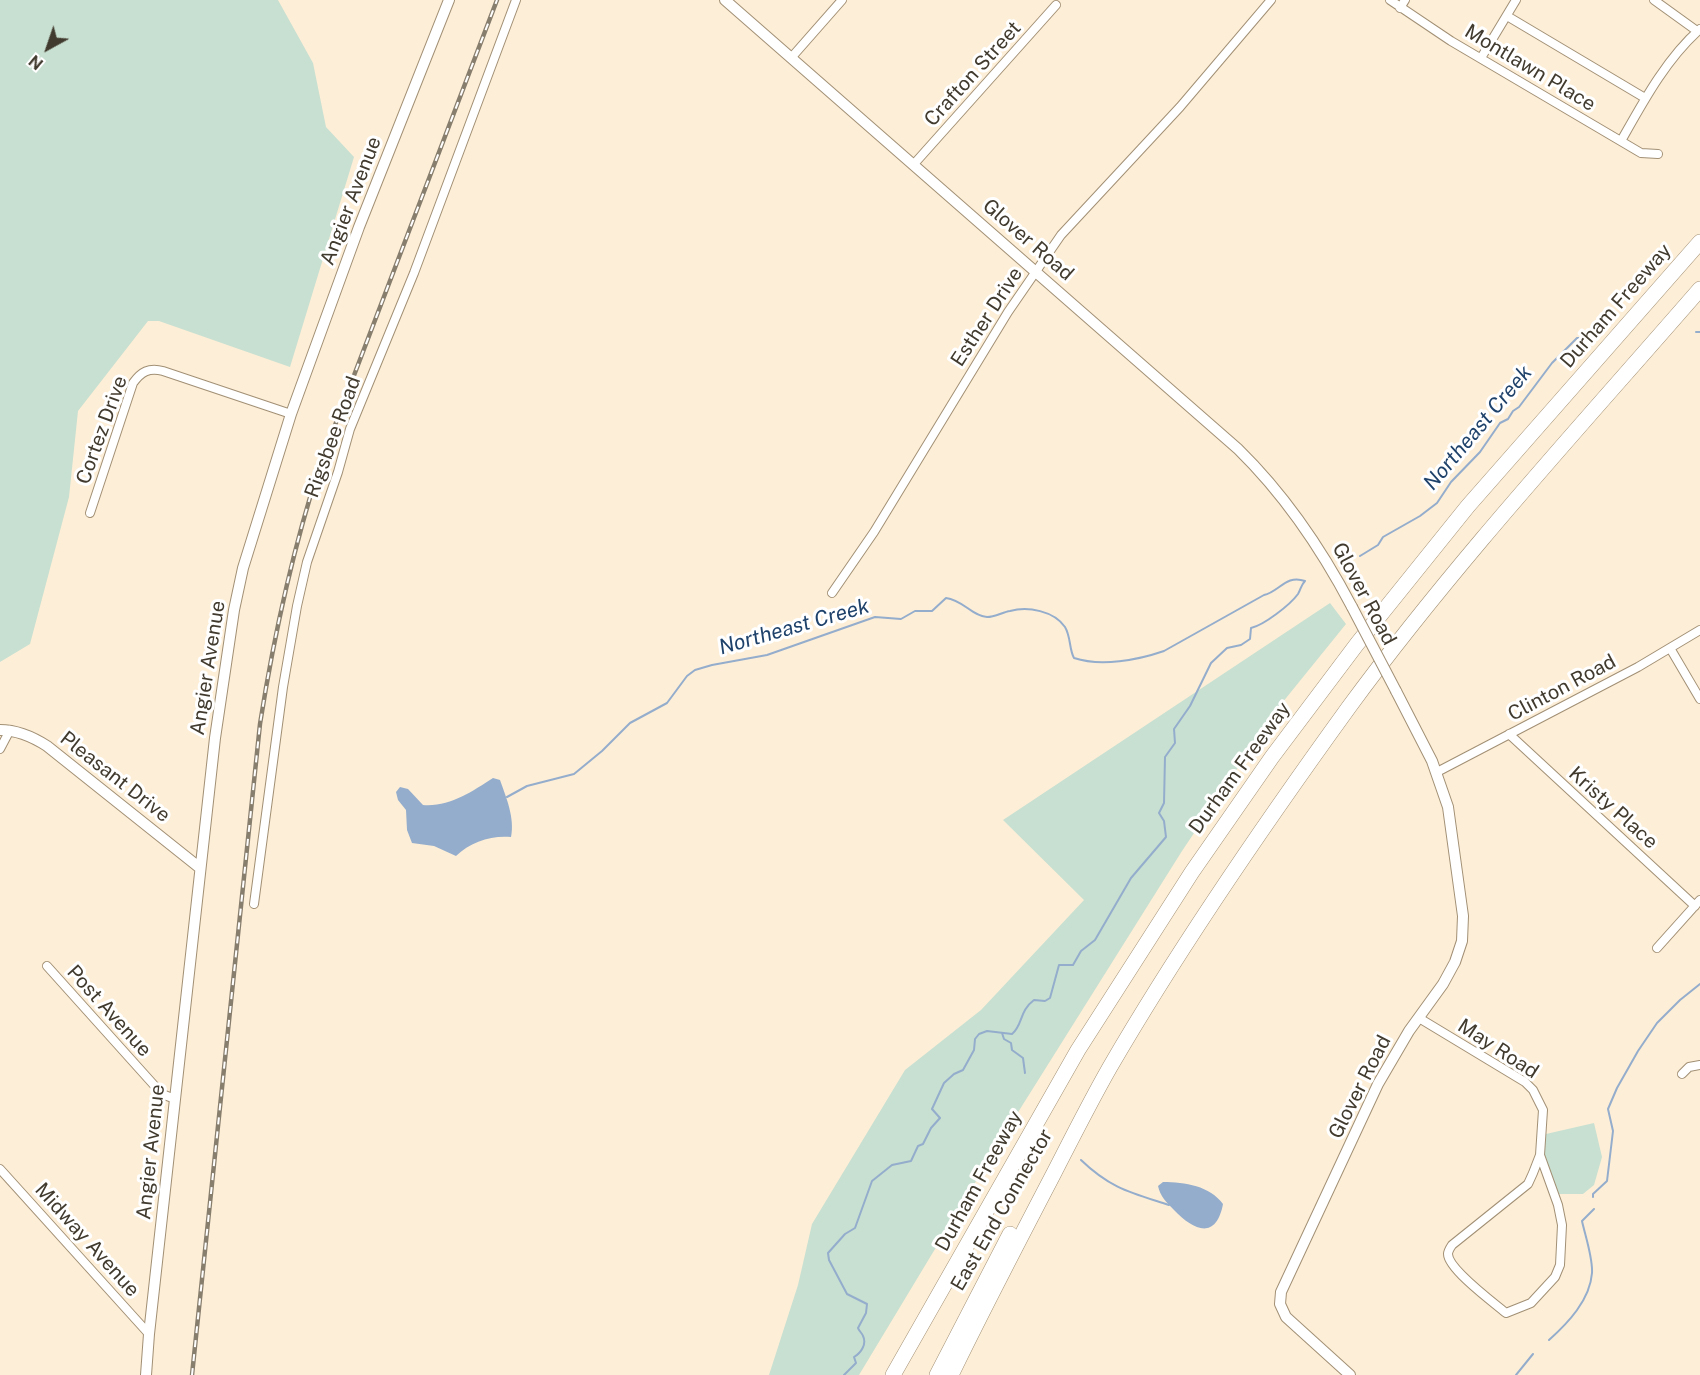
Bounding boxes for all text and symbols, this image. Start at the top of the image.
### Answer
street label: Crafton Street [920,17,1026,131]
north arrow [18,18,78,78]
street label: Montlawn Place [1460,20,1600,116]
text: N [25,51,47,73]
street label: Angier Avenue [315,133,387,269]
street label: Glover Road [978,194,1078,286]
street label: Durham Freeway [1555,239,1677,373]
street label: Esther Drive [946,263,1028,371]
water label: Northeast Creek [1419,360,1537,496]
street label: Cortez Drive [71,373,133,487]
street label: Rigsbee Road [300,373,366,501]
street label: Glover Road [1327,539,1401,649]
water label: Northeast Creek [716,594,872,660]
street label: Angier Avenue [186,599,230,737]
street label: Clinton Road [1504,650,1620,726]
street label: Durham Freeway [1184,697,1296,839]
street label: Pleasant Drive [55,727,175,827]
street label: Kristy Place [1564,762,1662,854]
street label: Post Avenue [62,960,156,1062]
street label: May Road [1453,1014,1543,1084]
street label: Glover Road [1324,1031,1396,1143]
street label: Angier Avenue [132,1083,170,1221]
street label: Durham Freeway [930,1107,1028,1255]
street label: East End Connector [946,1125,1058,1295]
street label: Midway Avenue [30,1178,144,1302]

